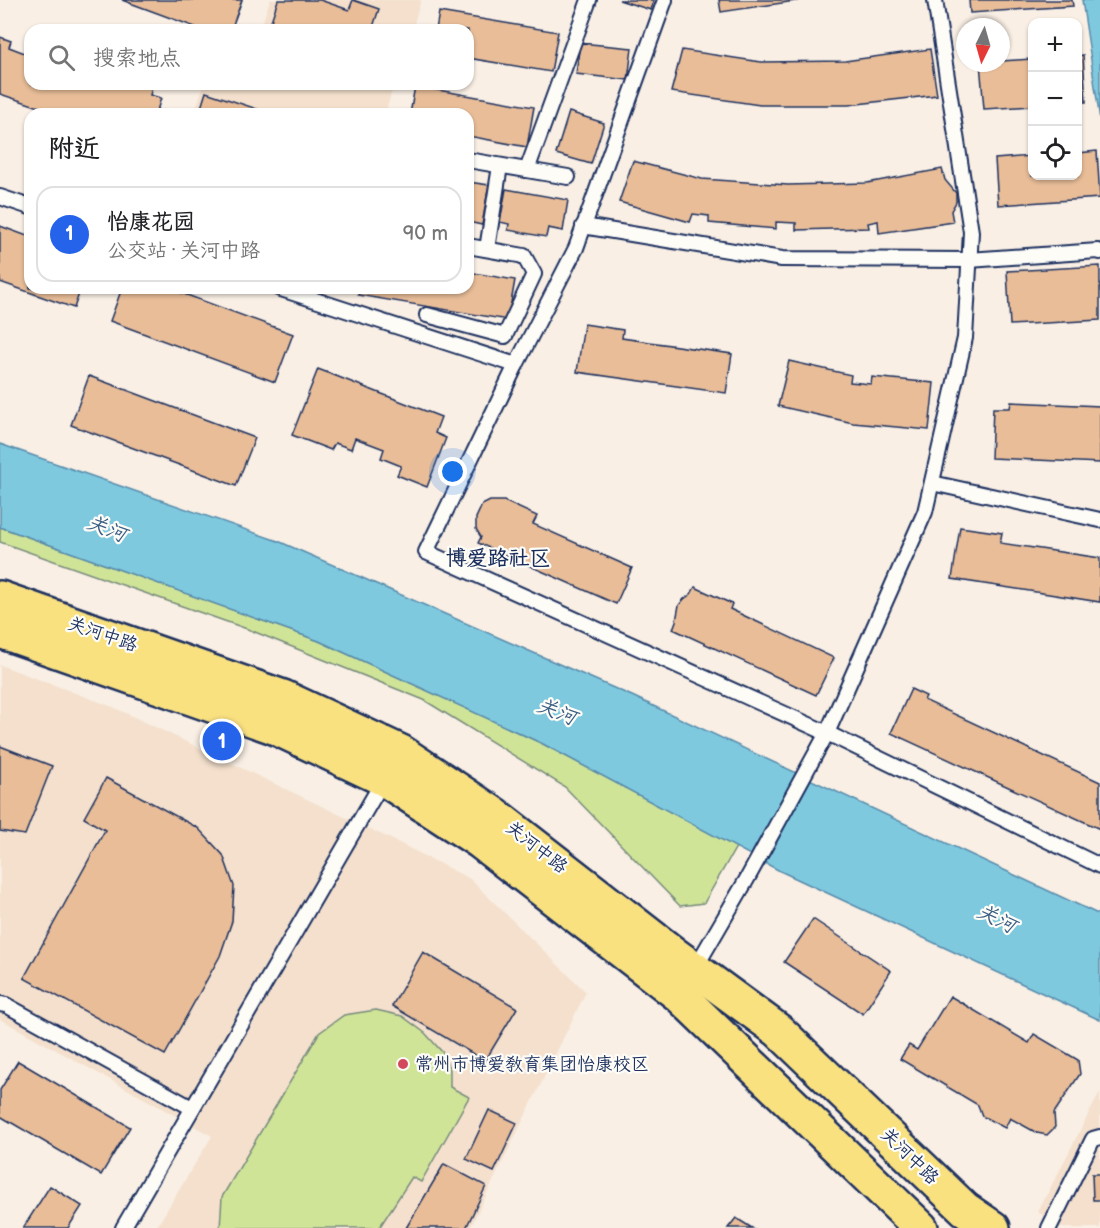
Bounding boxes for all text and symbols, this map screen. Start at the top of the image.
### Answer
north arrow [956,18,1010,72]
map controls [1028,18,1082,180]
button: + [1028,18,1082,72]
search box [24,24,474,90]
icon: search [45,41,78,74]
text: 搜索地点 [93,45,181,72]
button: − [1028,72,1082,126]
button: locate [1028,126,1082,180]
text: 附近 [48,134,100,165]
text: 怡康花园 [107,209,195,236]
text: 1 [65,222,74,246]
text: 90 m [403,222,448,246]
text: 公交站 · 关河中路 [107,239,260,263]
your location [438,457,467,486]
water label: 关河 [84,510,132,549]
district label: 博爱路社区 [446,546,551,571]
street label: 关河中路 [65,613,140,656]
water label: 关河 [534,693,582,732]
pin: 1 [202,718,242,764]
street label: 关河中路 [502,817,572,878]
water label: 关河 [973,899,1022,940]
place label: 常州市博爱教育集团怡康校区 [415,1054,649,1075]
marker: 常州市博爱教育集团怡康校区 [396,1057,410,1071]
street label: 关河中路 [876,1124,943,1189]

